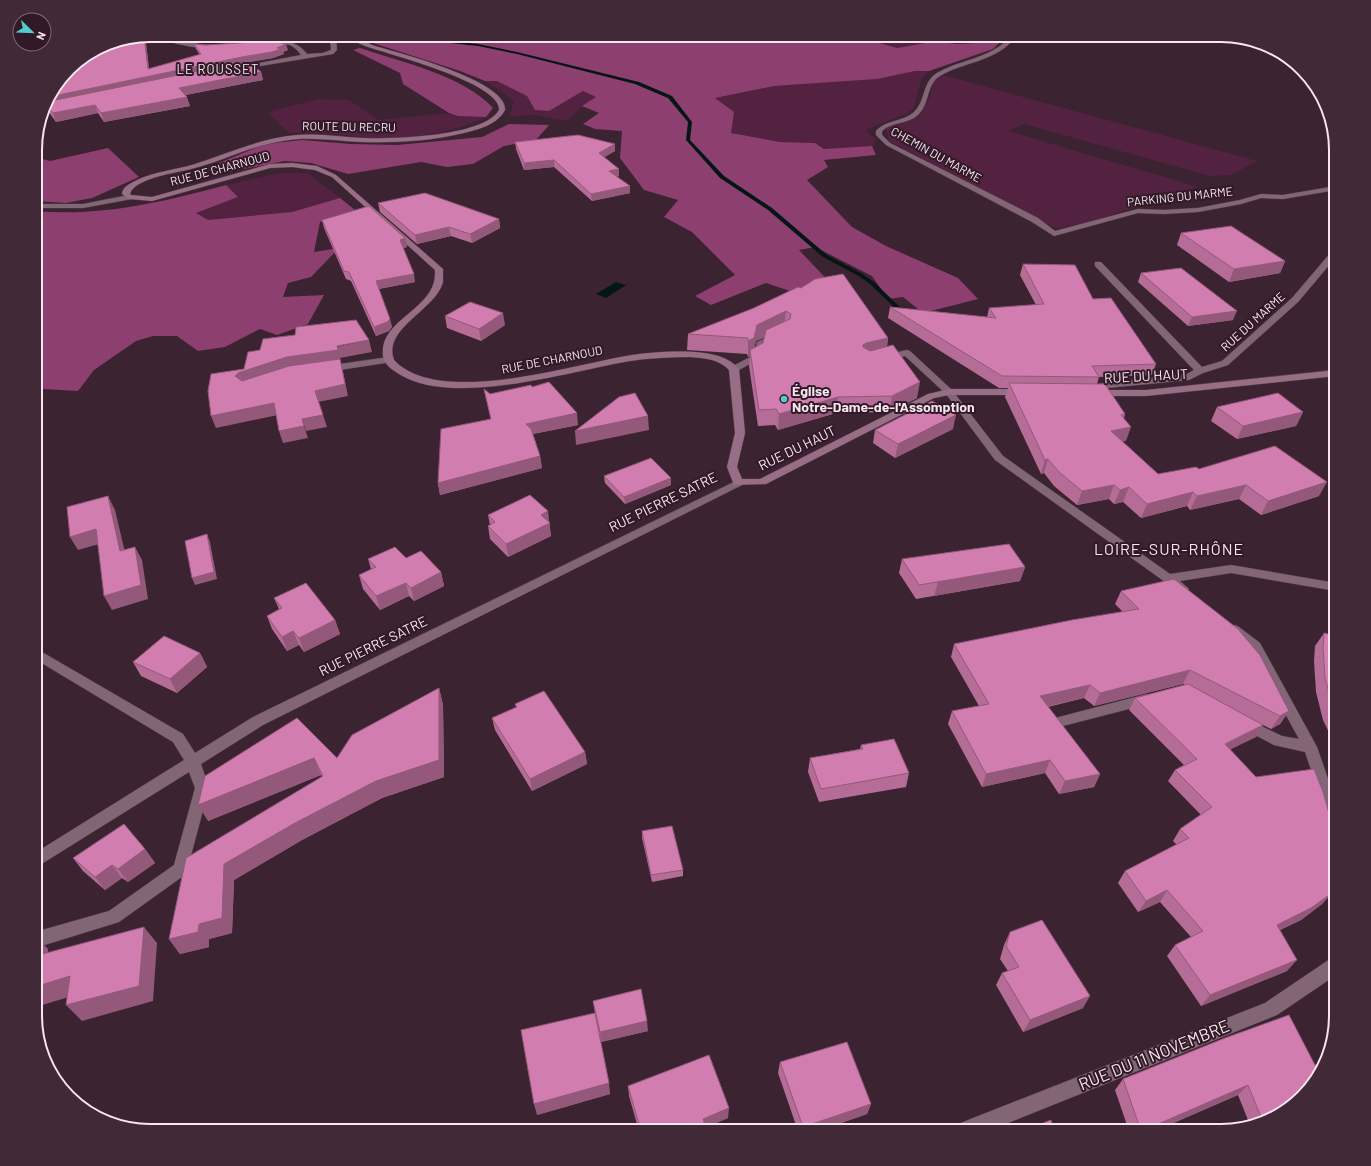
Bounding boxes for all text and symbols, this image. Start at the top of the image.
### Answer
north arrow [12,12,52,52]
text: N [34,30,49,42]
district label: LE ROUSSET [177,61,259,77]
street label: ROUTE DU RECRU [302,118,396,134]
street label: CHEMIN DU MARME [889,123,984,185]
street label: RUE DE CHARNOUD [168,148,271,188]
street label: PARKING DU MARME [1126,183,1234,209]
street label: RUE DU MARME [1217,289,1287,354]
street label: RUE DE CHARNOUD [500,342,603,376]
street label: RUE DU HAUT [1104,365,1188,386]
place label: Église Notre-Dame-de-l'Assomption [792,382,975,415]
marker: Église Notre-Dame-de-l'Assomption [779,394,789,404]
street label: RUE DU HAUT [755,421,838,474]
street label: RUE PIERRE SATRE [606,468,720,535]
district label: LOIRE-SUR-RHÔNE [1094,539,1244,558]
street label: RUE PIERRE SATRE [316,612,430,679]
street label: RUE DU 11 NOVEMBRE [1075,1015,1232,1093]

